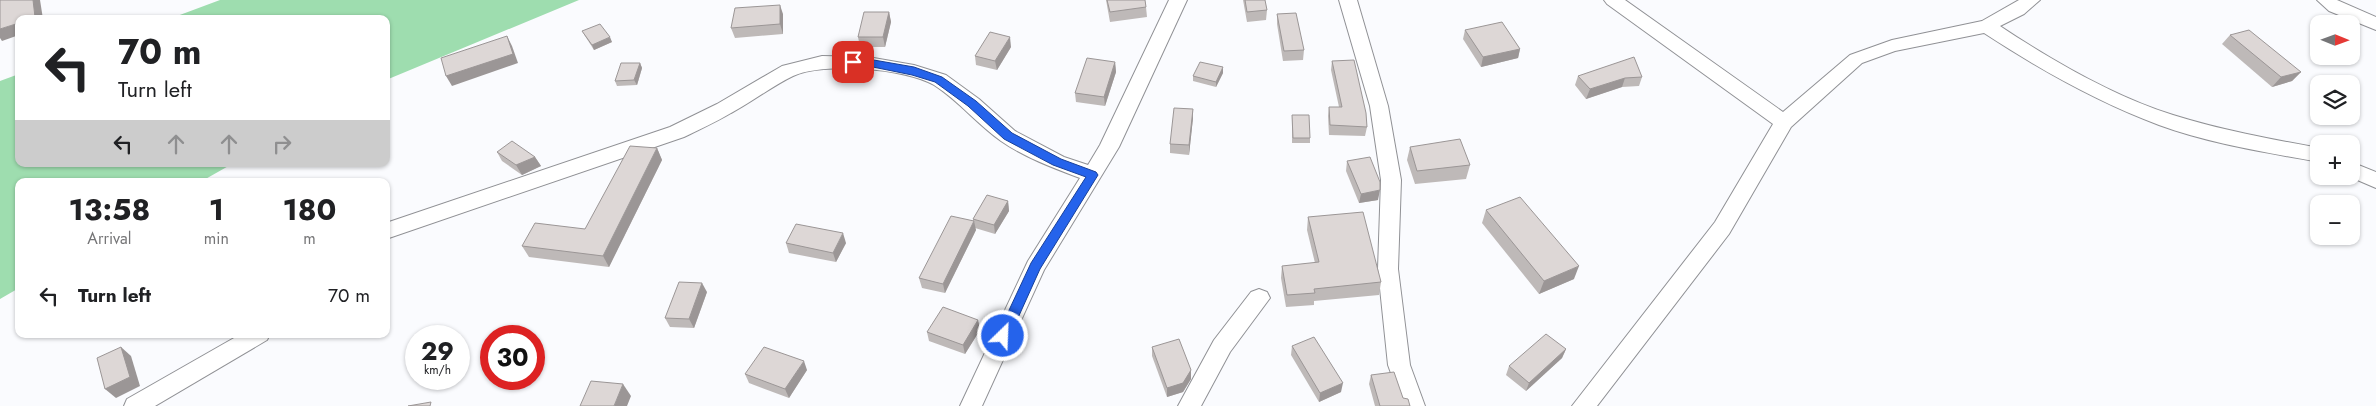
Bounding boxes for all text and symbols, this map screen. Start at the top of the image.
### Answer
north arrow [2310,15,2360,65]
map controls [2310,15,2360,245]
text: 70 m [118,27,201,77]
icon: left [35,35,100,100]
pin [832,41,874,83]
icon: arrive [839,48,867,76]
text: Turn left [118,73,192,105]
button: layers [2310,75,2360,125]
icon: left [109,130,137,158]
icon: ahead [162,130,190,158]
icon: ahead [215,130,243,158]
icon: right [268,130,296,158]
button: + [2310,135,2360,185]
text: 13:58 [69,188,150,231]
text: 1 [209,188,224,231]
text: 180 [282,188,336,231]
button: − [2310,195,2360,245]
text: Arrival [87,227,131,250]
text: min [204,227,229,250]
text: m [303,227,316,250]
icon: left [35,282,63,310]
text: Turn left [78,282,151,309]
text: 70 m [328,282,370,309]
position arrow [976,309,1028,361]
speed limit sign: 30 [480,325,545,390]
text: 29 [421,333,454,369]
text: km/h [424,361,451,379]

